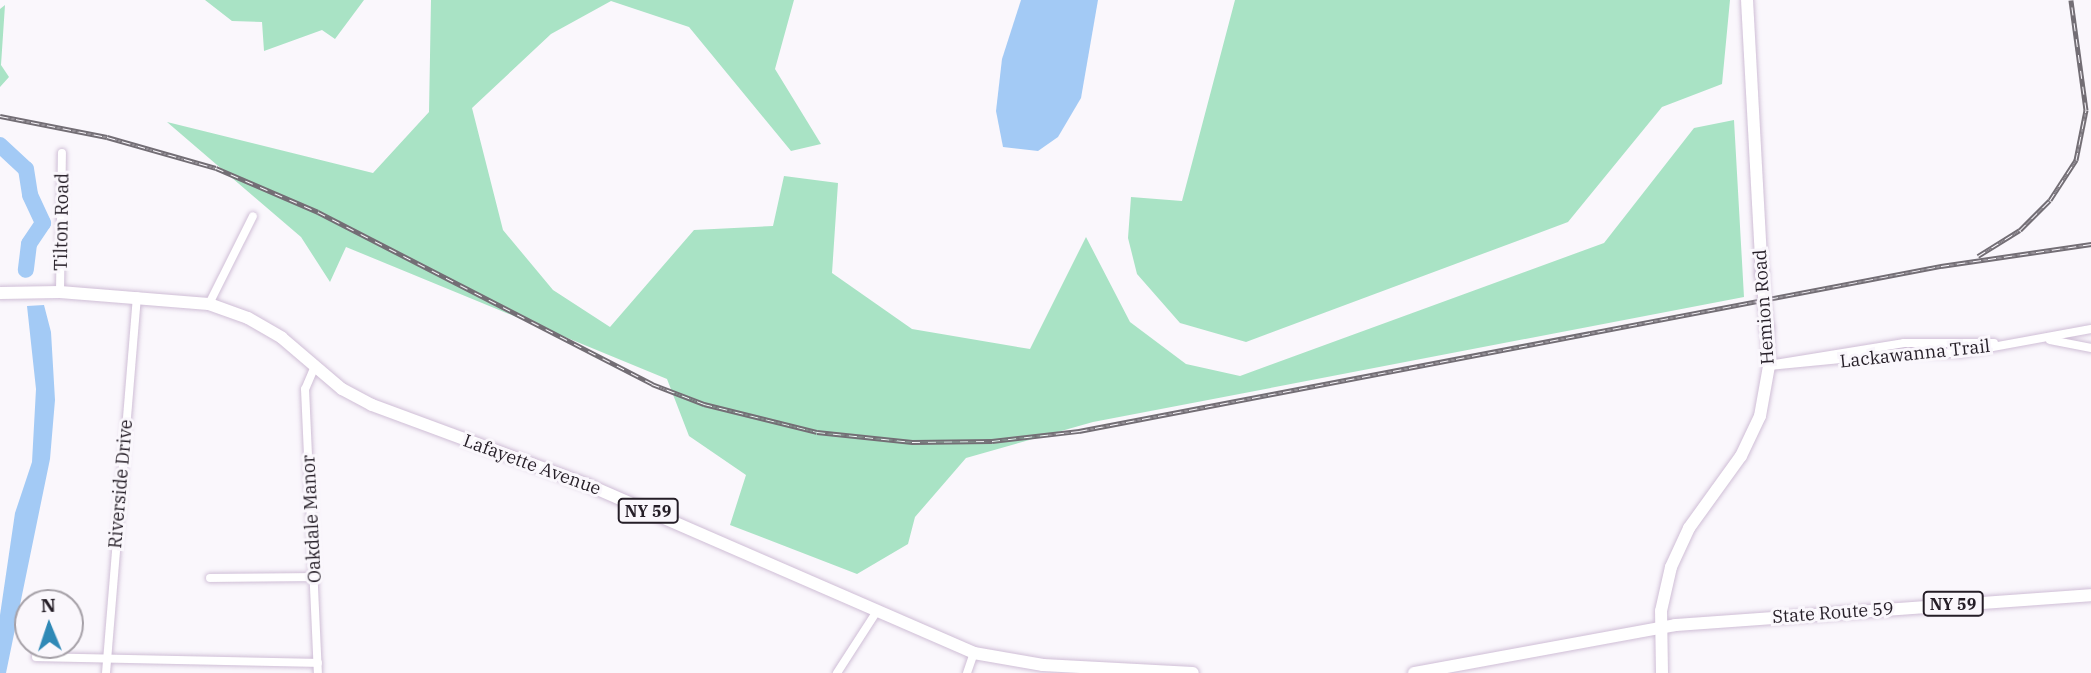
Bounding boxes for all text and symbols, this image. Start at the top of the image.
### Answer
street label: Tilton Road [50,173,74,271]
street label: Hemion Road [1749,249,1779,365]
street label: Lackawanna Trail [1839,335,1991,373]
street label: Riverside Drive [105,419,137,549]
street label: Lafayette Avenue [460,430,604,500]
street label: Oakdale Manor [298,454,326,584]
road number: NY 59 [616,498,680,524]
north arrow [14,589,84,659]
road number: NY 59 [1922,592,1984,617]
text: N [40,593,56,617]
street label: State Route 59 [1772,598,1894,628]

